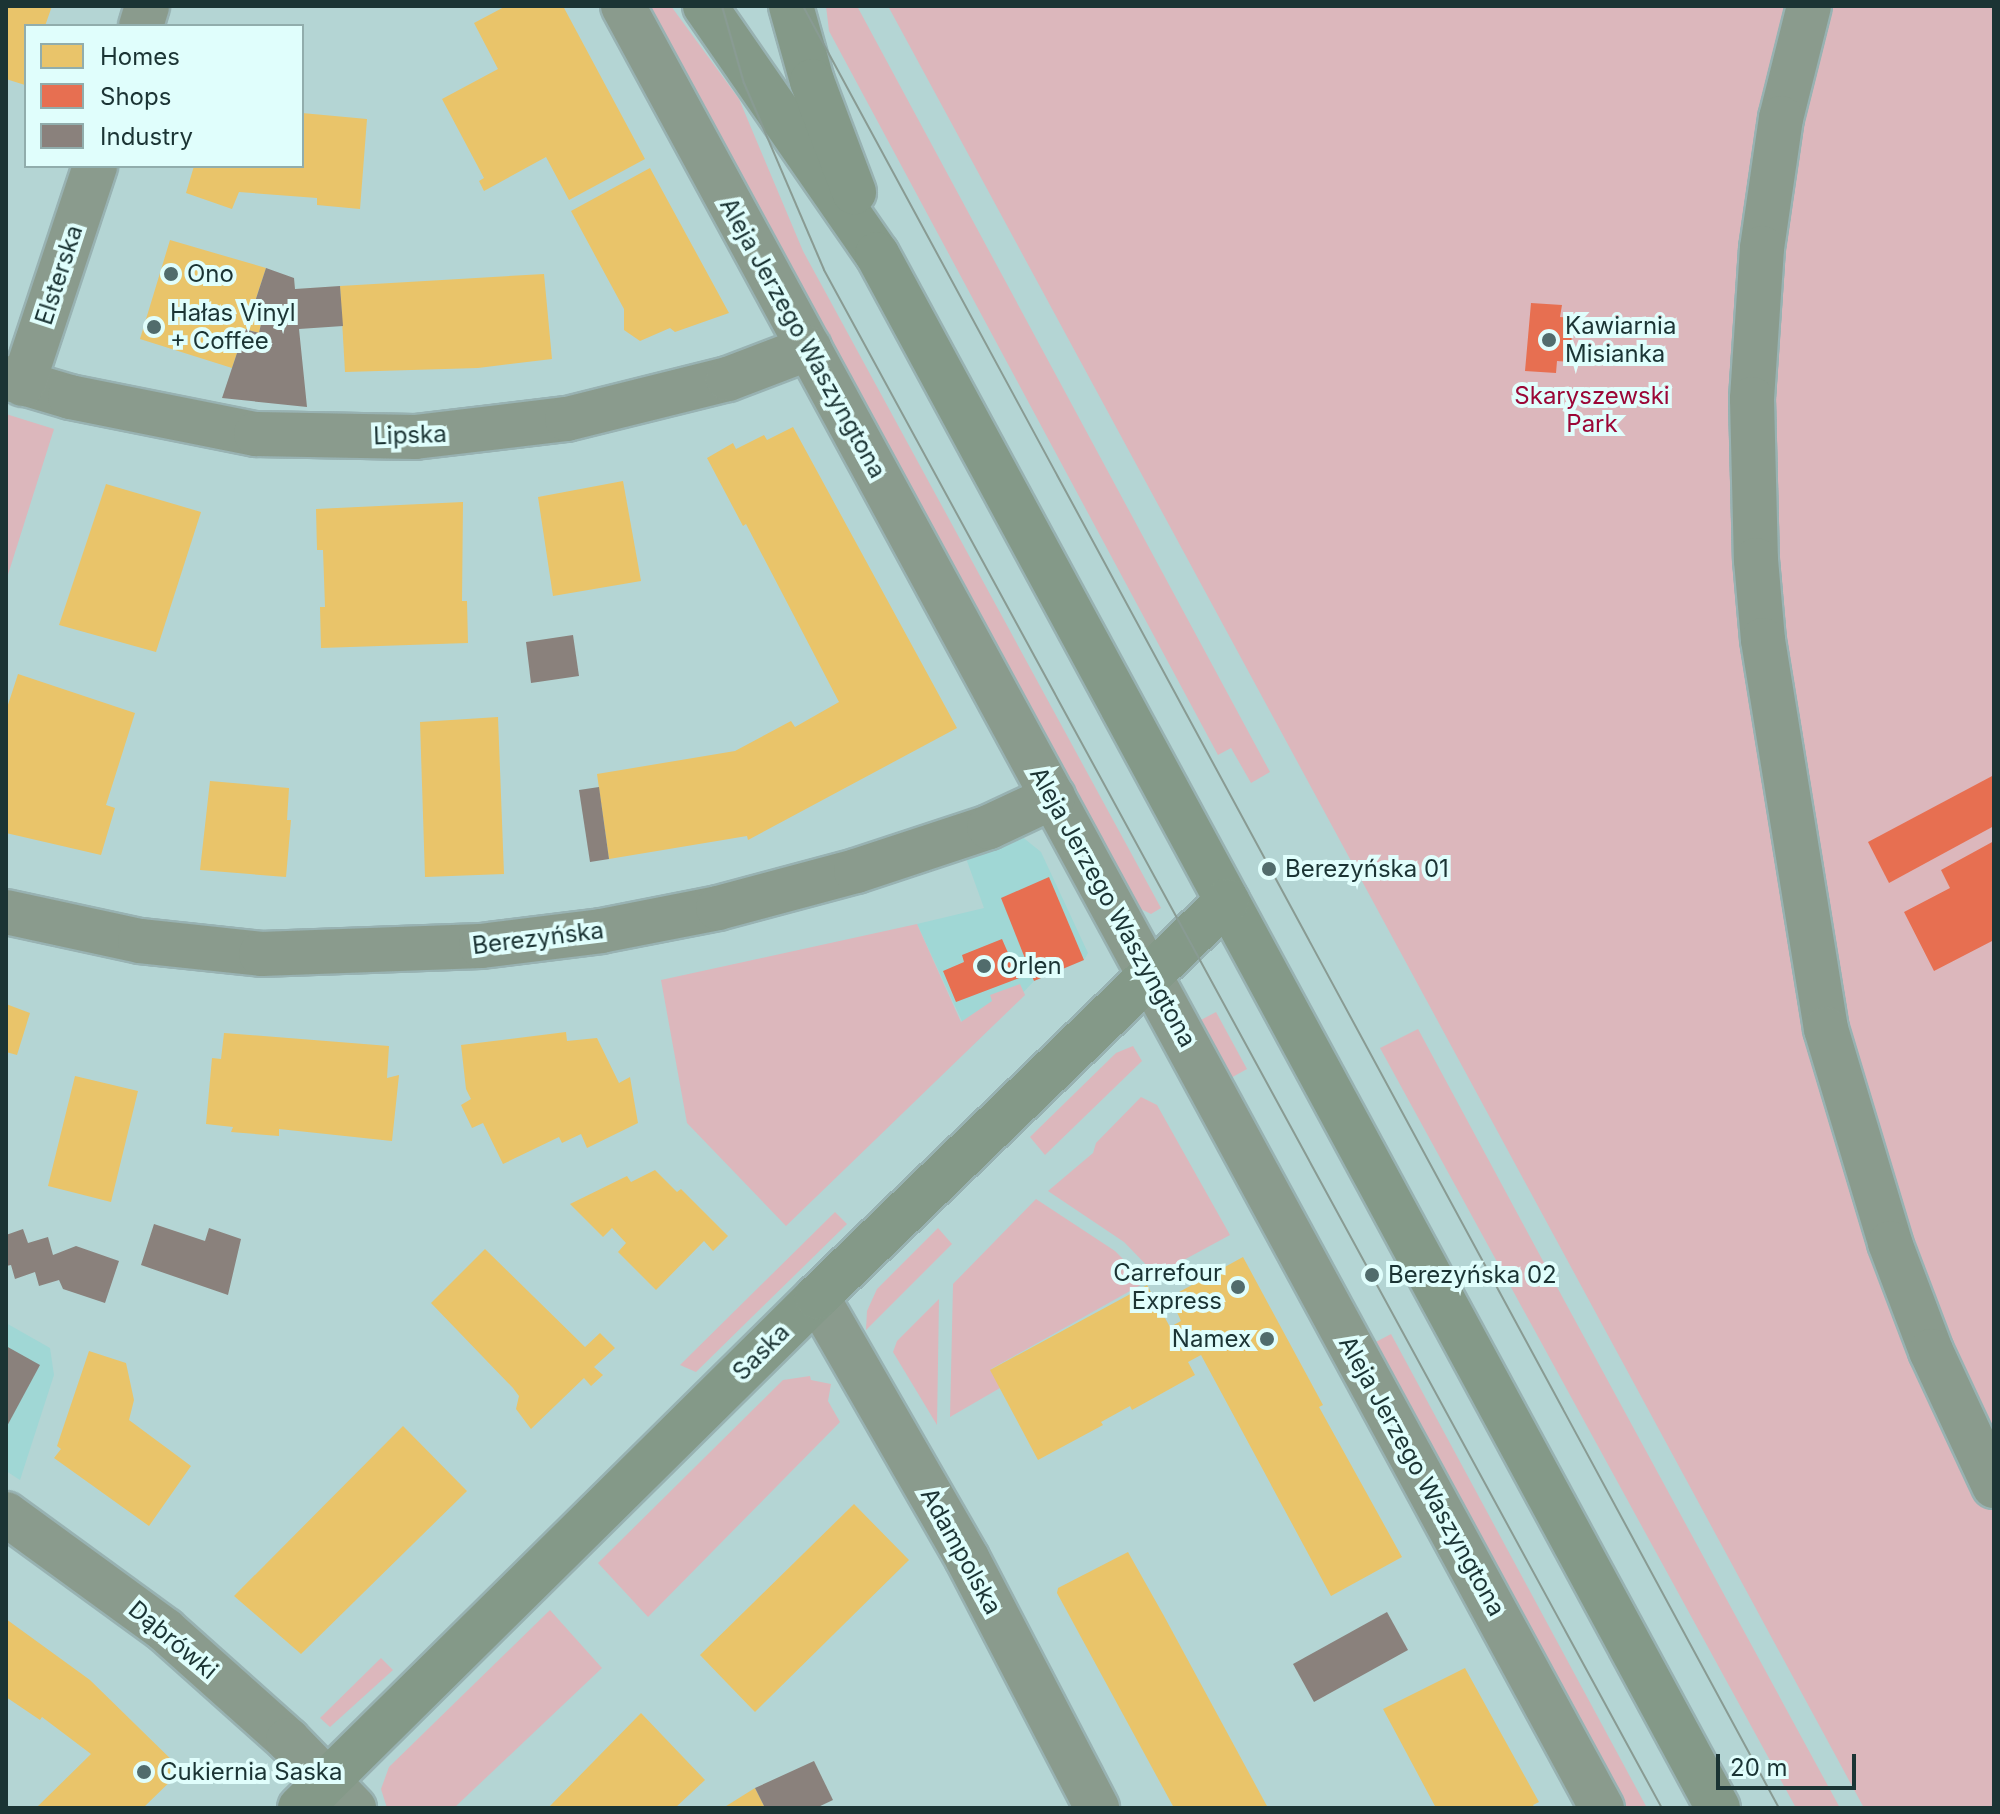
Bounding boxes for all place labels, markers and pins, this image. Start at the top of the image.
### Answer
place label: Ono [187,260,234,288]
marker: Ono [162,265,180,283]
place label: Hałas Vinyl + Coffee [170,299,296,355]
place label: Kawiarnia Misianka [1565,312,1676,368]
marker: Hałas Vinyl + Coffee [145,318,163,336]
marker: Kawiarnia Misianka [1540,331,1558,349]
place label: Berezyńska 01 [1285,855,1449,883]
marker: Berezyńska 01 [1260,860,1278,878]
place label: Orlen [1000,952,1062,980]
marker: Orlen [975,957,993,975]
place label: Carrefour Express [1113,1259,1222,1315]
place label: Berezyńska 02 [1388,1261,1557,1289]
marker: Berezyńska 02 [1363,1266,1381,1284]
marker: Carrefour Express [1229,1278,1247,1296]
place label: Namex [1172,1325,1251,1353]
marker: Namex [1258,1330,1276,1348]
place label: Cukiernia Saska [160,1758,343,1786]
marker: Cukiernia Saska [135,1763,153,1781]

